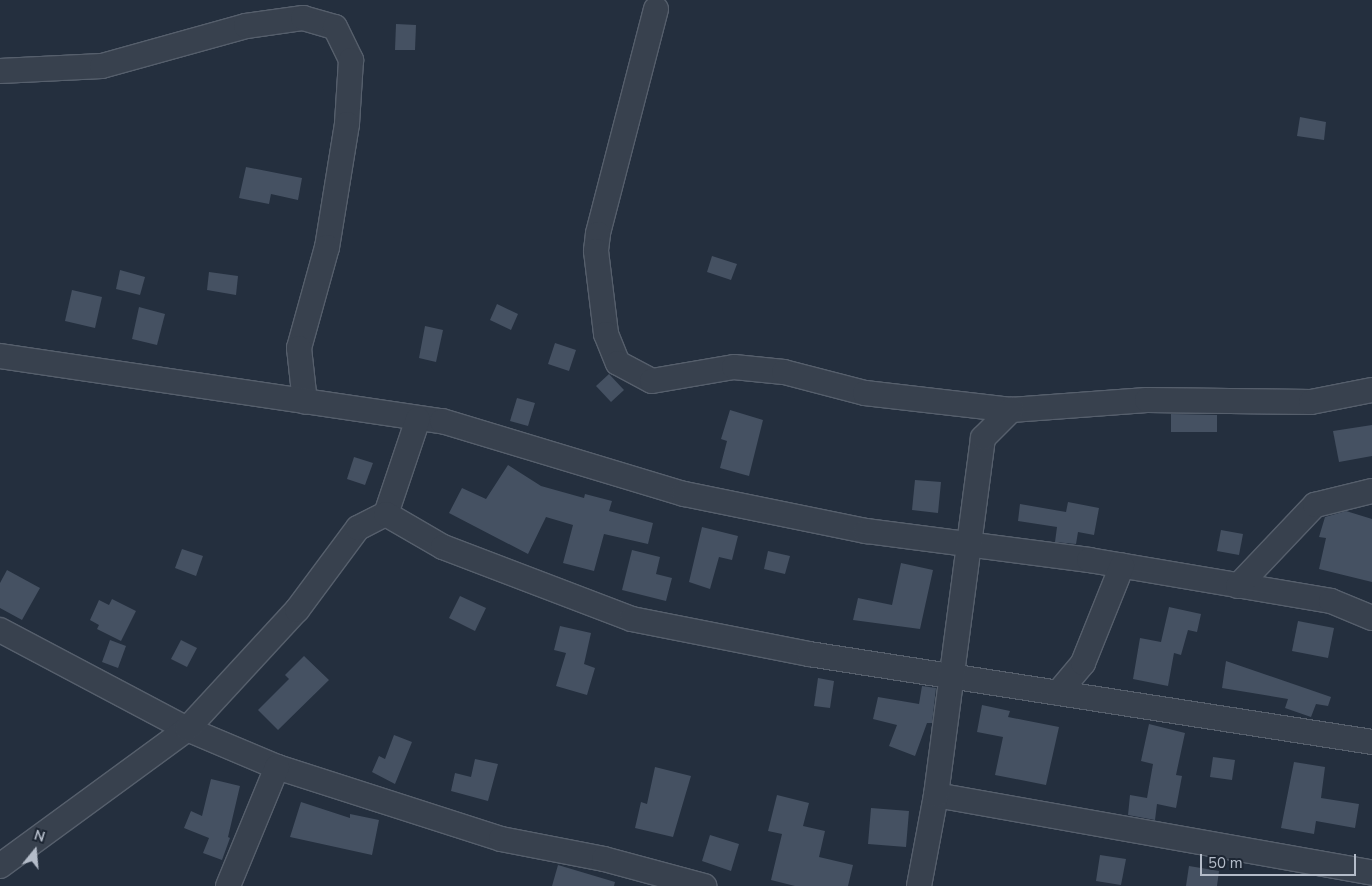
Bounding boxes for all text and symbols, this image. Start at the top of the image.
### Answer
north arrow [10,826,60,876]
text: N [32,826,47,847]
scale bar [1202,844,1358,876]
text: 50 m [1208,853,1243,873]

